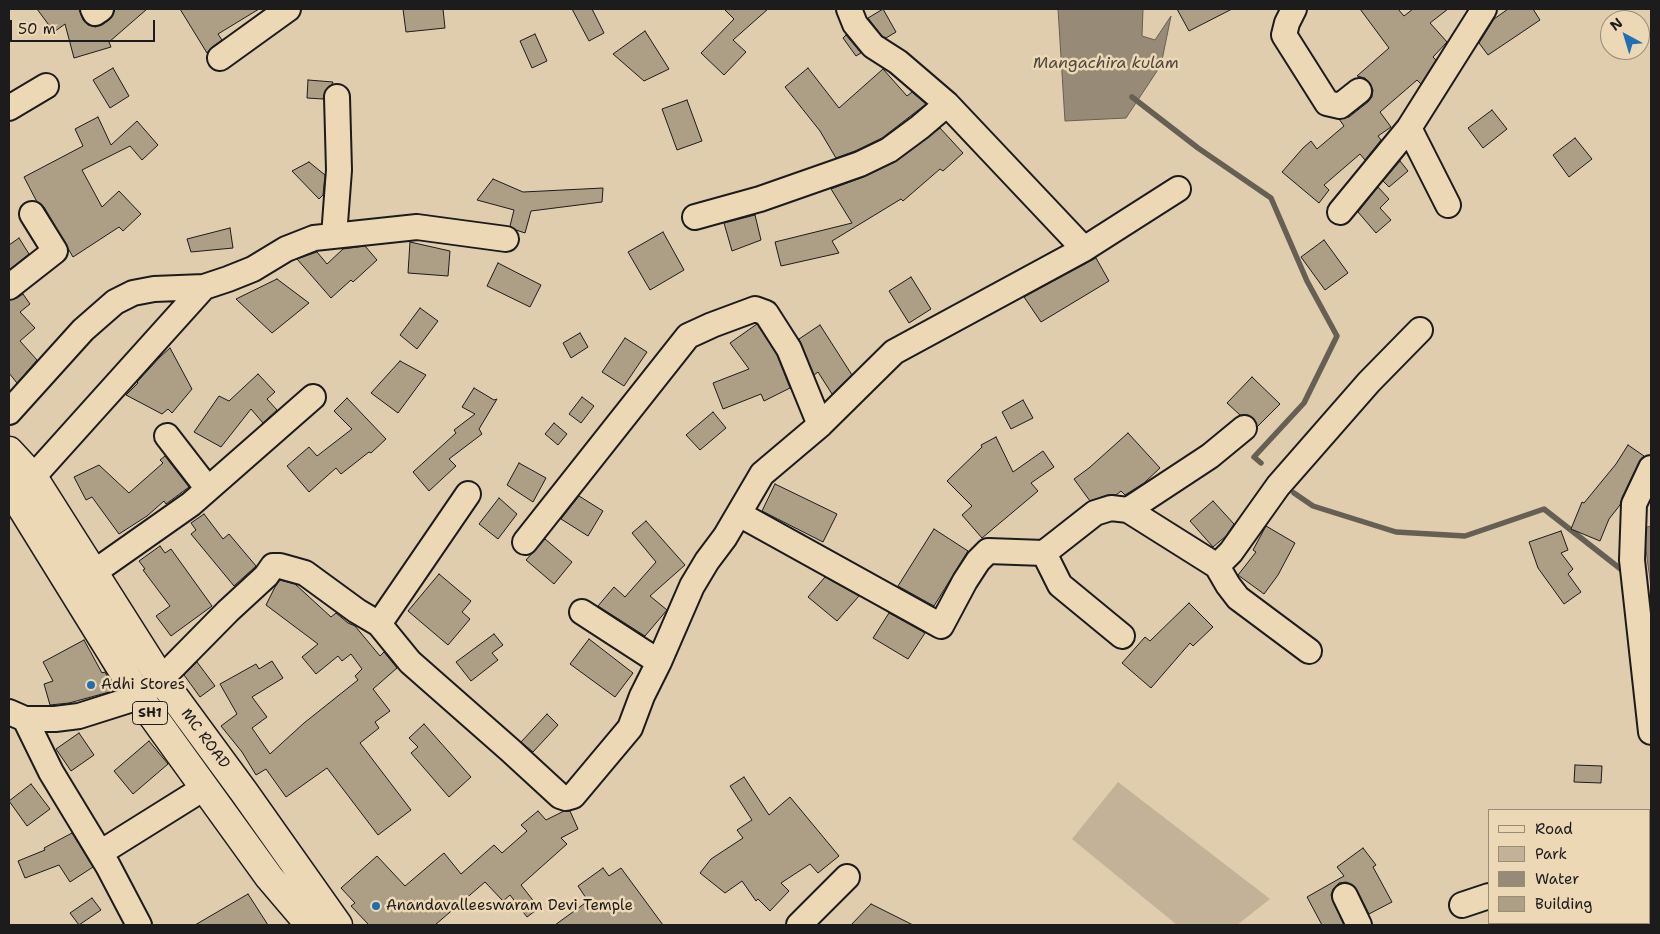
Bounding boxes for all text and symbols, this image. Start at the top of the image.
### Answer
scale bar [12,10,158,42]
north arrow [1600,10,1650,60]
text: N [1606,14,1626,35]
text: 50 m [18,19,56,39]
water label: Mangachira kulam [1033,54,1179,74]
place label: Adhi Stores [101,676,185,694]
marker: Adhi Stores [85,679,97,691]
road number: SH1 [132,701,168,724]
street label: MC ROAD [177,706,233,772]
legend [1488,809,1650,924]
text: Road [1535,819,1573,839]
text: Park [1535,844,1567,864]
text: Water [1535,869,1579,889]
text: Building [1535,894,1592,914]
place label: Anandavalleeswaram Devi Temple [386,897,633,915]
marker: Anandavalleeswaram Devi Temple [370,900,382,912]

